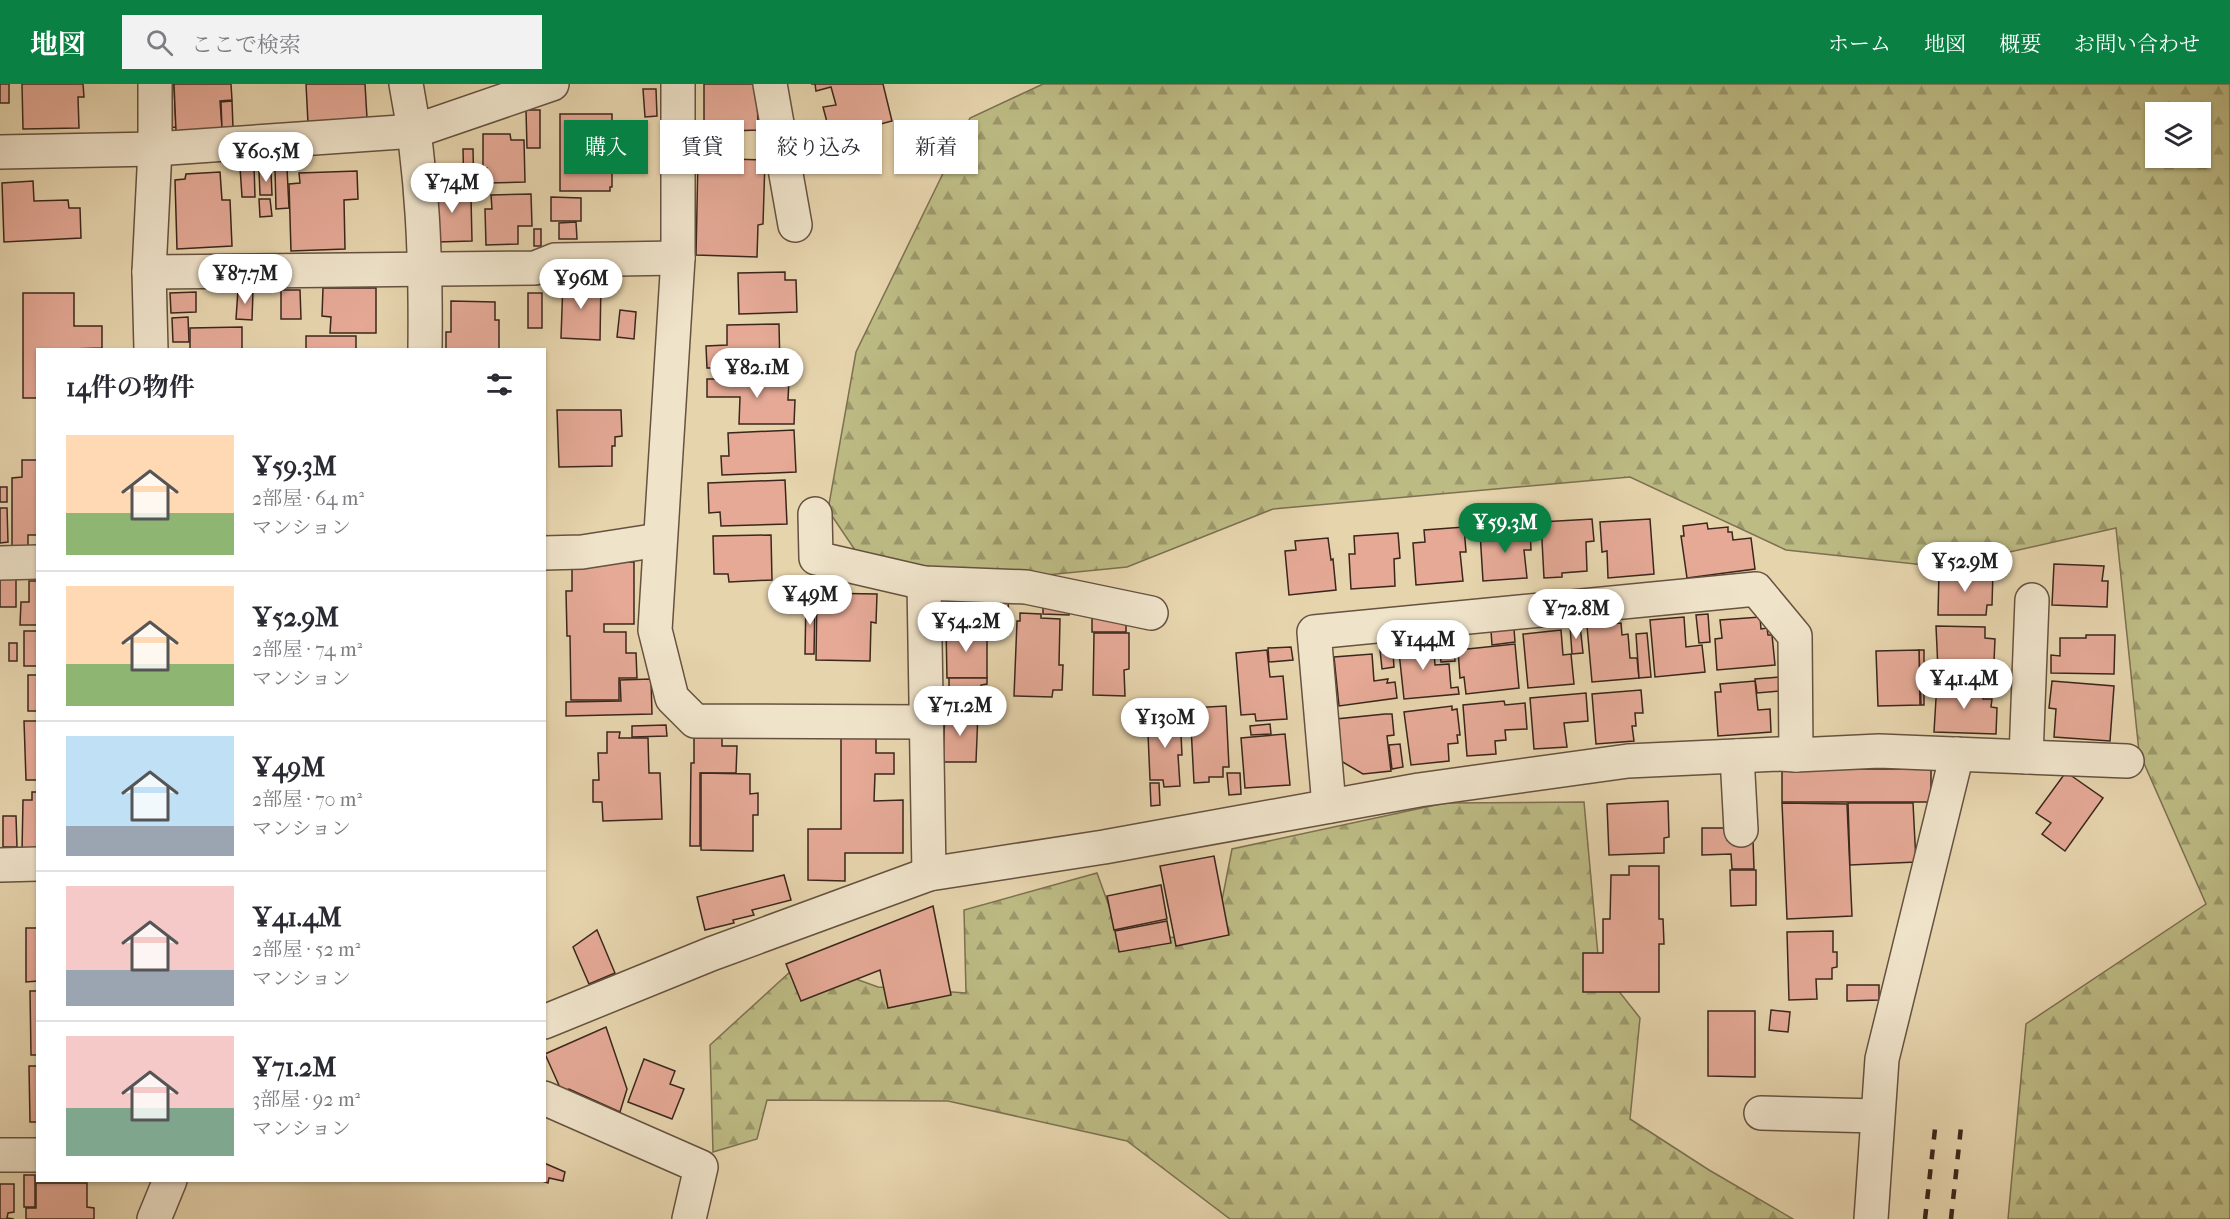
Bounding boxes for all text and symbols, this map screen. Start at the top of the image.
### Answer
search box [122,15,542,69]
icon: search [143,26,176,59]
text: 地図 [30,28,86,61]
text: ここで検索 [191,32,301,58]
text: ホーム [1828,32,1891,56]
text: 地図 [1924,32,1966,56]
text: 概要 [1999,32,2041,56]
text: お問い合わせ [2074,32,2200,56]
map controls [2145,102,2211,168]
button: layers [2145,102,2211,168]
chip: 購入 [564,120,648,174]
chip: 賃貸 [660,120,744,174]
chip: 絞り込み [756,120,882,174]
chip: 新着 [894,120,978,174]
pin: ¥60.5M [217,132,315,183]
text: ¥60.5M [232,140,300,163]
pin: ¥74M [416,163,488,214]
text: ¥74M [425,171,479,194]
pin: ¥87.7M [196,254,294,305]
pin: ¥96M [545,259,617,310]
text: ¥87.7M [212,262,278,285]
text: ¥96M [553,267,609,290]
pin: ¥82.1M [708,348,806,399]
text: ¥82.1M [724,356,790,379]
icon: filters [483,368,516,401]
text: 14件の物件 [66,372,195,403]
text: ¥59.3M [252,451,337,482]
icon: home [114,459,186,531]
text: 2部屋 · 64 m² [252,487,364,510]
pin: ¥59.3M [1456,503,1554,554]
text: ¥59.3M [1472,511,1538,534]
text: マンション [252,516,351,539]
pin: ¥52.9M [1916,542,2014,593]
text: ¥52.9M [1932,550,1998,573]
pin: ¥49M [774,575,846,626]
text: ¥49M [782,583,838,606]
pin: ¥72.8M [1527,589,1625,640]
text: ¥72.8M [1542,597,1610,620]
text: ¥52.9M [252,602,339,633]
pin: ¥54.2M [917,602,1015,653]
icon: home [114,610,186,682]
text: ¥54.2M [932,610,1000,633]
pin: ¥144M [1381,620,1465,671]
text: ¥144M [1391,628,1455,651]
text: 2部屋 · 74 m² [252,638,362,661]
pin: ¥41.4M [1915,659,2013,710]
text: マンション [252,667,351,690]
text: ¥41.4M [1930,667,1998,690]
pin: ¥71.2M [911,686,1009,737]
text: ¥71.2M [928,694,992,717]
pin: ¥130M [1123,698,1207,749]
text: ¥130M [1135,706,1195,729]
text: ¥49M [252,752,325,783]
icon: home [114,760,186,832]
text: 2部屋 · 70 m² [252,788,362,811]
text: マンション [252,817,351,840]
text: ¥41.4M [252,902,342,933]
icon: home [114,910,186,982]
text: 2部屋 · 52 m² [252,938,360,961]
text: マンション [252,967,351,990]
text: ¥71.2M [252,1052,336,1083]
icon: home [114,1060,186,1132]
text: 3部屋 · 92 m² [252,1088,360,1111]
text: マンション [252,1117,351,1140]

